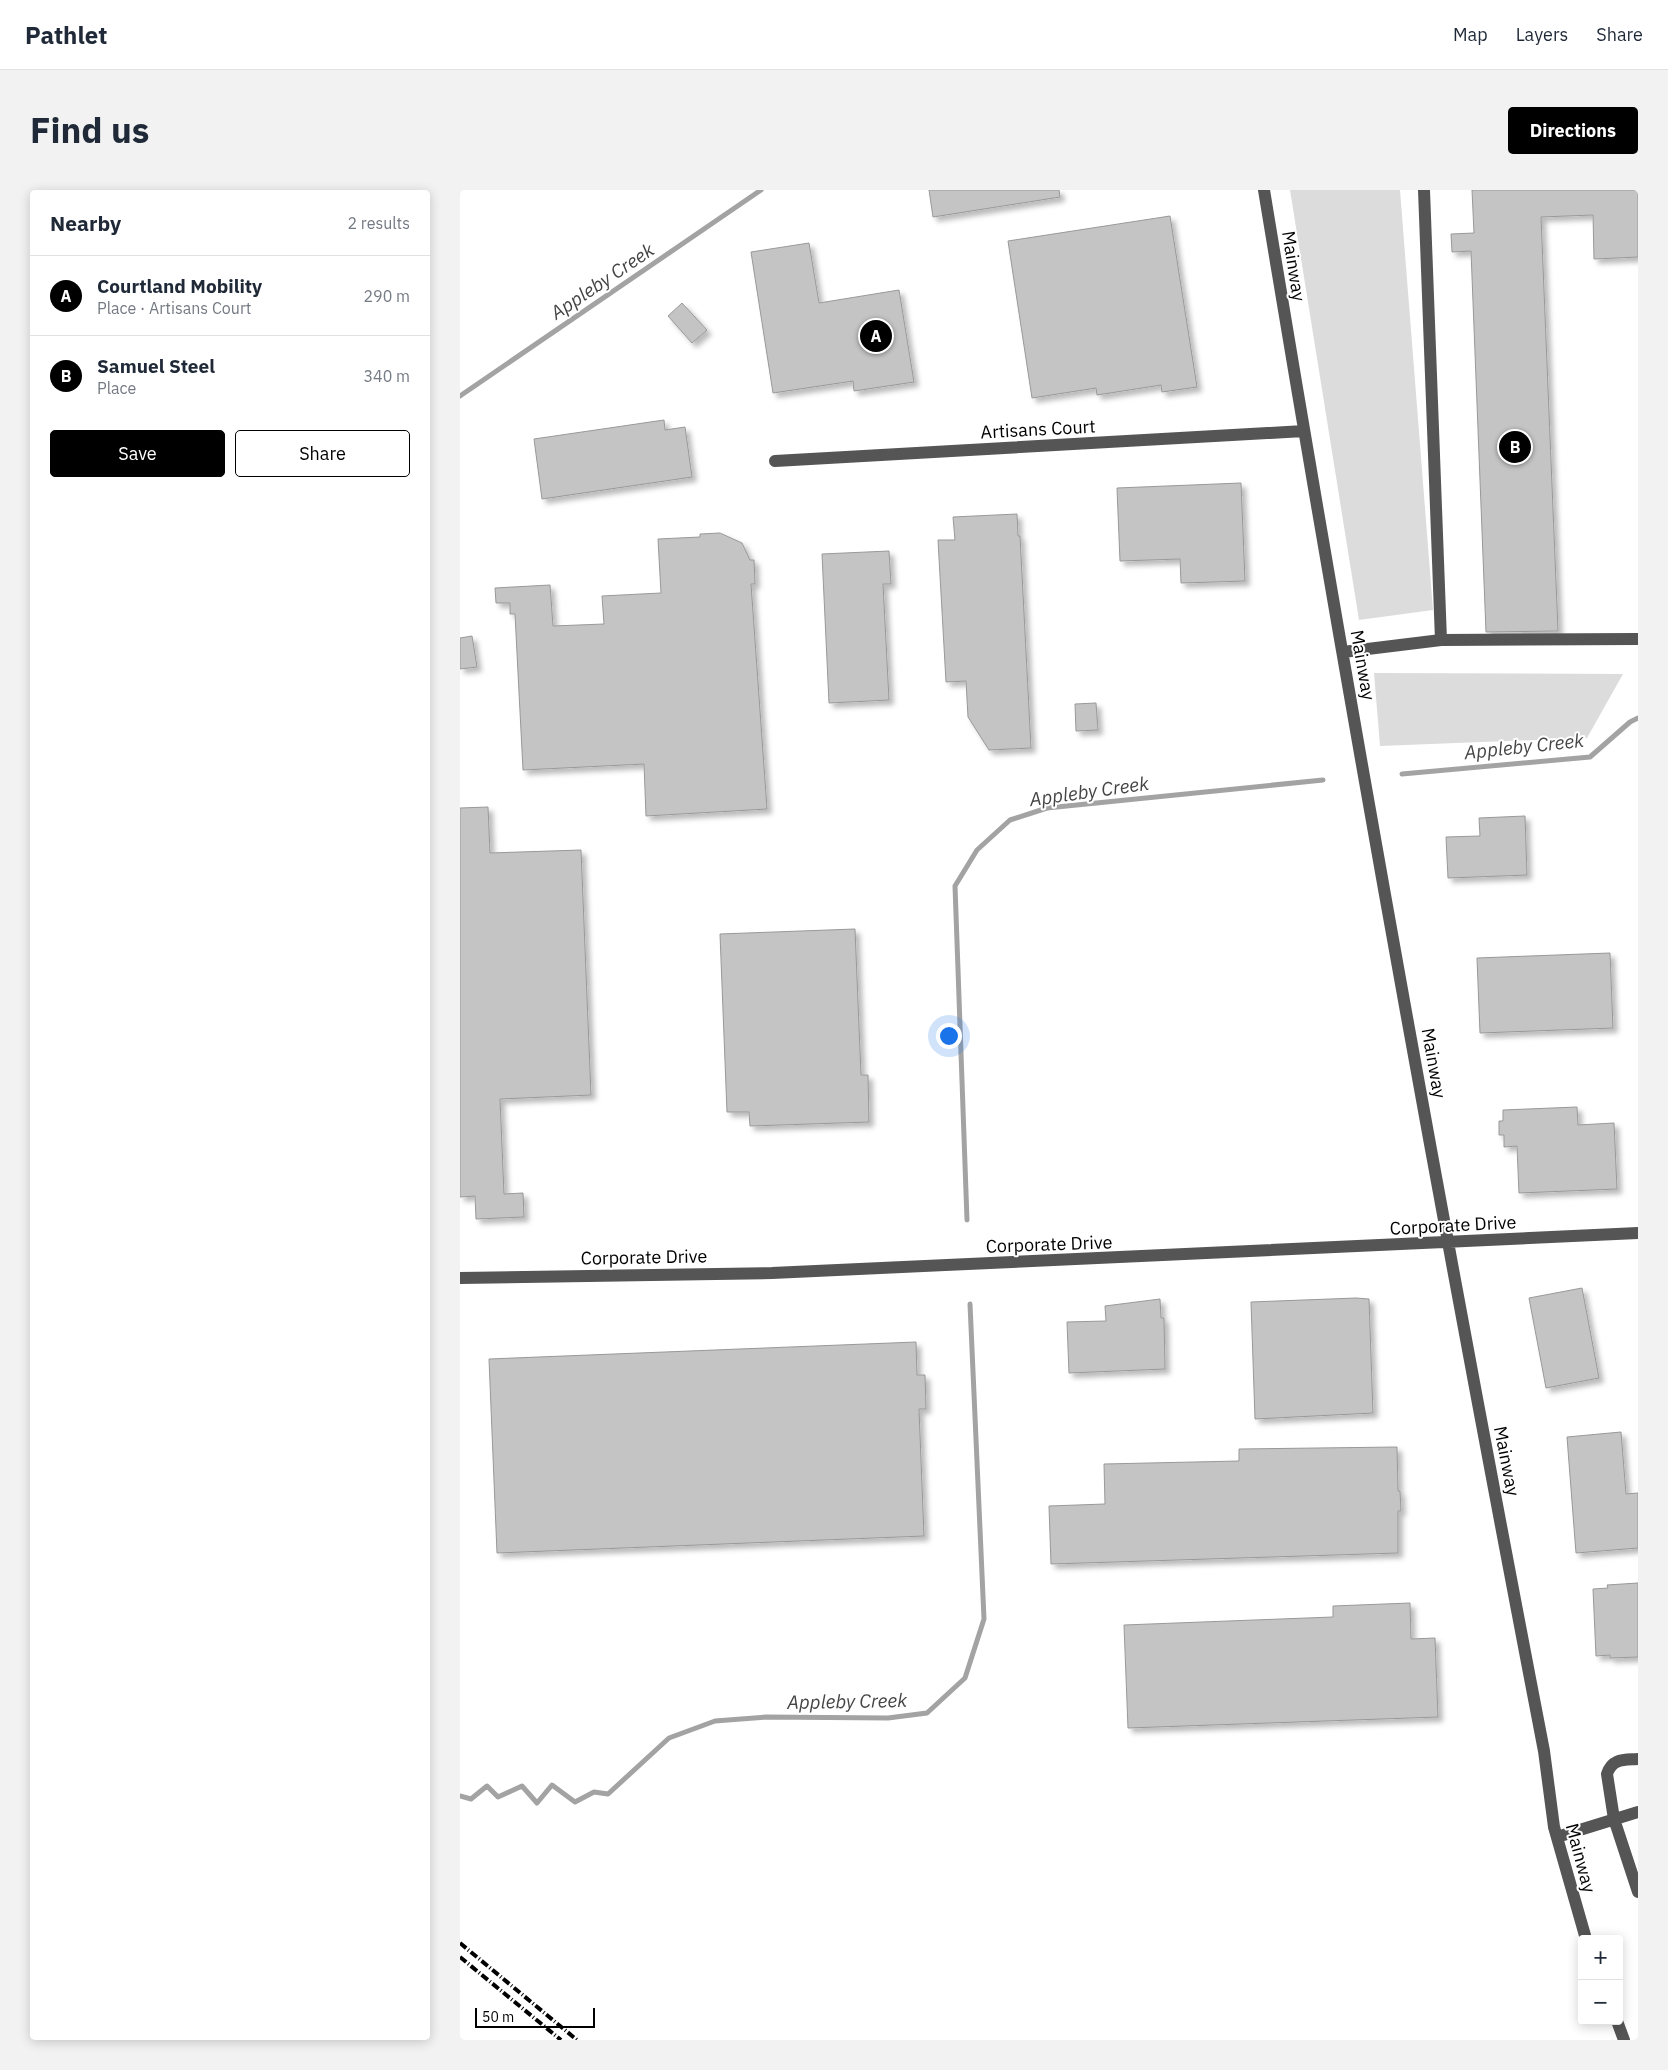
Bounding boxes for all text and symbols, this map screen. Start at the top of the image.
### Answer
text: Pathlet [25,19,107,51]
text: Map [1453,23,1488,46]
text: Layers [1516,23,1568,46]
text: Share [1596,23,1643,46]
text: Find us [30,107,149,153]
button: Directions [1508,107,1638,154]
text: Nearby [50,209,121,237]
text: 2 results [347,213,410,233]
street label: Mainway [1277,229,1311,303]
water label: Appleby Creek [545,237,659,325]
text: Courtland Mobility [97,274,262,298]
text: A [61,286,71,306]
text: 290 m [363,286,410,306]
text: Place · Artisans Court [97,298,251,318]
pin: A [860,317,892,355]
text: Samuel Steel [97,354,215,378]
text: B [61,366,71,386]
text: 340 m [363,366,410,386]
text: Place [97,378,136,398]
street label: Artisans Court [980,415,1096,443]
pin: B [1499,428,1531,466]
button: Save [50,430,225,477]
button: Share [235,430,410,477]
street label: Mainway [1346,628,1380,702]
water label: Appleby Creek [1462,728,1586,764]
water label: Appleby Creek [1027,771,1151,811]
your location [936,1023,962,1049]
street label: Mainway [1417,1026,1451,1100]
street label: Corporate Drive [1389,1210,1517,1240]
street label: Corporate Drive [985,1230,1113,1258]
street label: Corporate Drive [580,1244,708,1270]
street label: Mainway [1489,1424,1525,1498]
water label: Appleby Creek [786,1688,908,1714]
street label: Mainway [1561,1821,1601,1895]
map controls [1578,1935,1623,2025]
button: + [1578,1935,1623,1980]
button: − [1578,1980,1623,2025]
scale bar [475,2005,595,2028]
text: 50 m [482,2008,514,2026]

